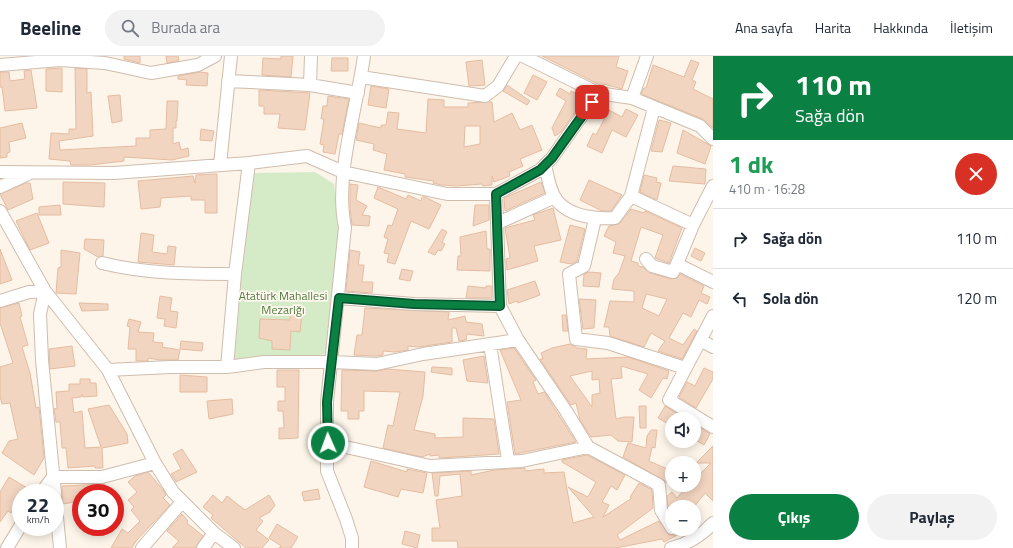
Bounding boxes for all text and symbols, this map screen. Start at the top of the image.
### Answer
search box [105,10,385,46]
text: Beeline [20,13,81,42]
text: Burada ara [151,16,220,39]
icon: search [119,17,141,39]
text: Ana sayfa [735,17,793,38]
text: Harita [815,17,851,38]
text: Hakkında [873,17,928,38]
text: İletişim [950,17,993,38]
text: 110 m [795,63,872,106]
icon: right [729,72,781,124]
pin [575,85,609,119]
icon: arrive [581,91,603,113]
text: Sağa dön [795,102,865,129]
text: 1 dk [729,146,773,182]
button: close [955,153,997,195]
text: 410 m · 16:28 [729,179,805,199]
text: Sağa dön [763,227,822,250]
text: 110 m [956,227,997,250]
icon: right [729,228,751,250]
park label: Atatürk Mahallesi Mezarlğı [239,286,327,319]
text: Sola dön [763,287,819,310]
text: 120 m [956,287,997,310]
icon: left [729,288,751,310]
map controls [665,412,701,536]
button: sound [665,412,701,448]
position arrow [307,422,349,464]
button: + [665,456,701,492]
speed limit sign: 30 [72,484,124,536]
text: 22 [27,489,49,520]
button: Çıkış [729,494,859,540]
button: Paylaş [867,494,997,540]
button: − [665,500,701,536]
text: km/h [27,512,49,527]

